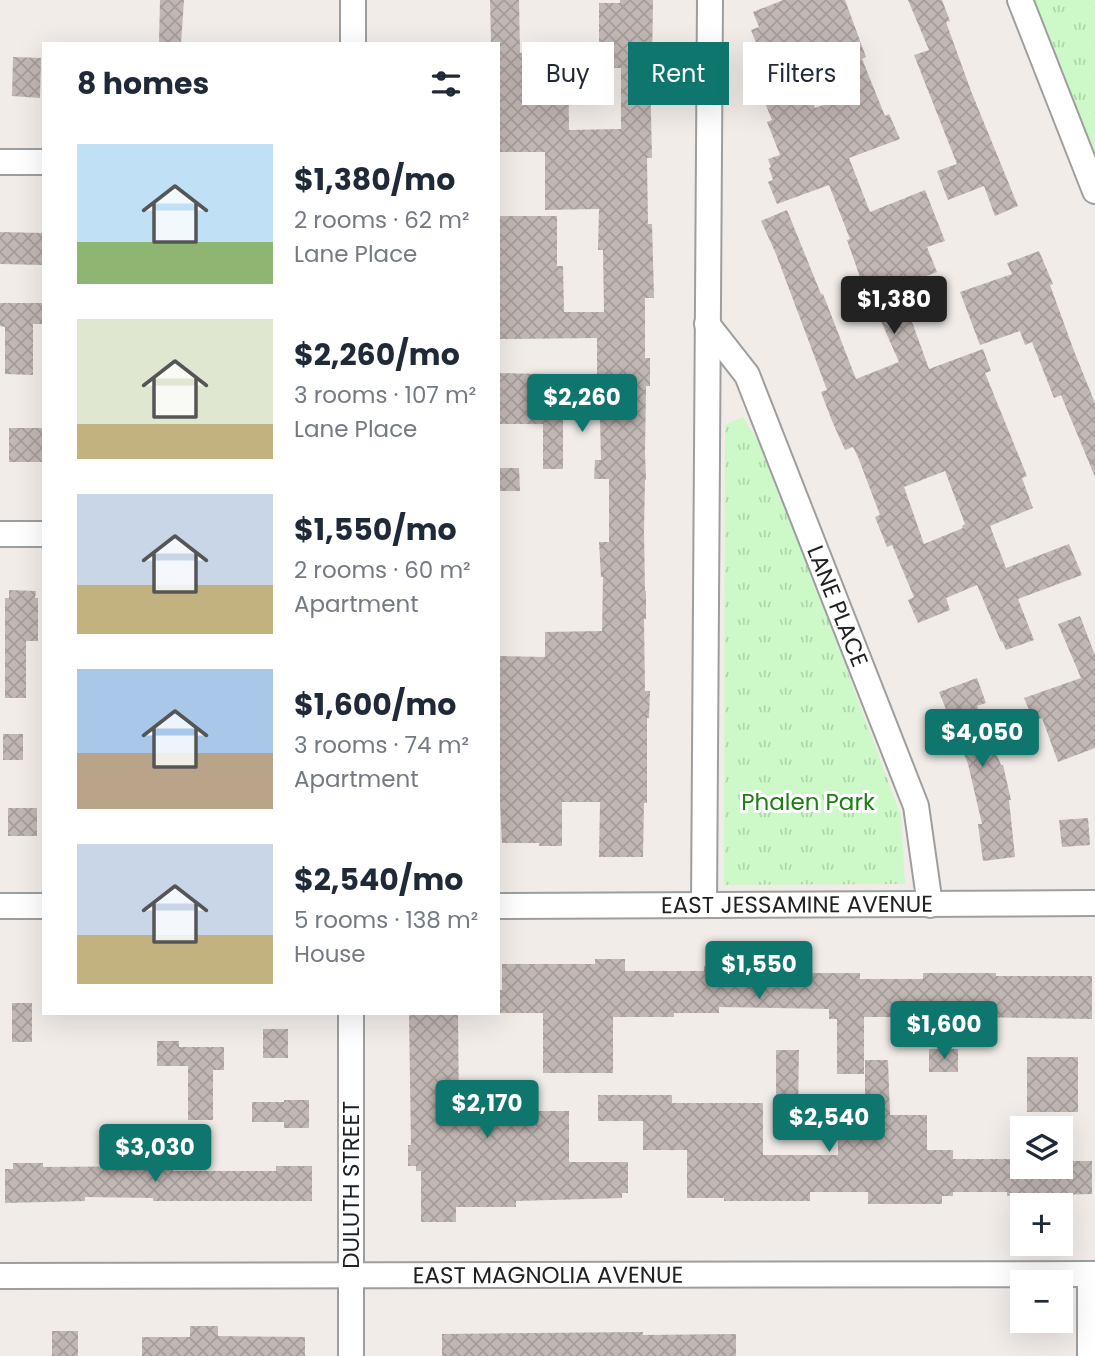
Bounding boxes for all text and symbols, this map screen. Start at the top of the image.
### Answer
chip: Buy [522,42,614,105]
chip: Rent [628,42,729,105]
chip: Filters [743,42,860,105]
text: 8 homes [77,62,209,105]
icon: filters [427,65,465,103]
text: $1,380/mo [294,158,455,201]
icon: home [133,172,217,256]
text: 2 rooms · 62 m² [294,204,470,236]
text: Lane Place [294,238,417,270]
pin: $1,380 [837,276,951,336]
text: $1,380 [857,283,931,315]
text: $2,260/mo [294,333,460,376]
icon: home [133,347,217,431]
pin: $2,260 [525,374,639,434]
text: 3 rooms · 107 m² [294,379,476,411]
text: $2,260 [543,381,621,413]
text: Lane Place [294,413,417,445]
text: $1,550/mo [294,508,457,551]
icon: home [133,522,217,606]
street label: LANE PLACE [799,541,876,671]
text: 2 rooms · 60 m² [294,554,471,586]
text: Apartment [294,588,419,620]
text: $1,600/mo [294,683,456,726]
icon: home [133,697,217,781]
pin: $4,050 [925,710,1039,769]
text: $4,050 [941,716,1023,748]
text: 3 rooms · 74 m² [294,729,469,761]
text: Apartment [294,763,419,795]
park label: Phalen Park [741,786,875,818]
text: $2,540/mo [294,858,463,901]
icon: home [133,872,217,956]
street label: EAST JESSAMINE AVENUE [661,888,933,921]
text: 5 rooms · 138 m² [294,904,478,936]
text: House [294,938,366,970]
pin: $1,550 [702,942,816,1001]
text: $1,550 [721,948,797,980]
pin: $1,600 [887,1002,1001,1061]
text: $1,600 [906,1008,982,1040]
pin: $2,170 [430,1080,544,1140]
text: $2,170 [452,1087,522,1119]
pin: $2,540 [772,1094,886,1154]
street label: DULUTH STREET [335,1101,367,1269]
text: $2,540 [789,1101,869,1133]
map controls [1010,1116,1073,1333]
button: layers [1010,1116,1073,1179]
pin: $3,030 [98,1124,212,1184]
text: $3,030 [115,1131,195,1163]
button: + [1010,1193,1073,1256]
street label: EAST MAGNOLIA AVENUE [413,1259,683,1291]
button: − [1010,1270,1073,1333]

